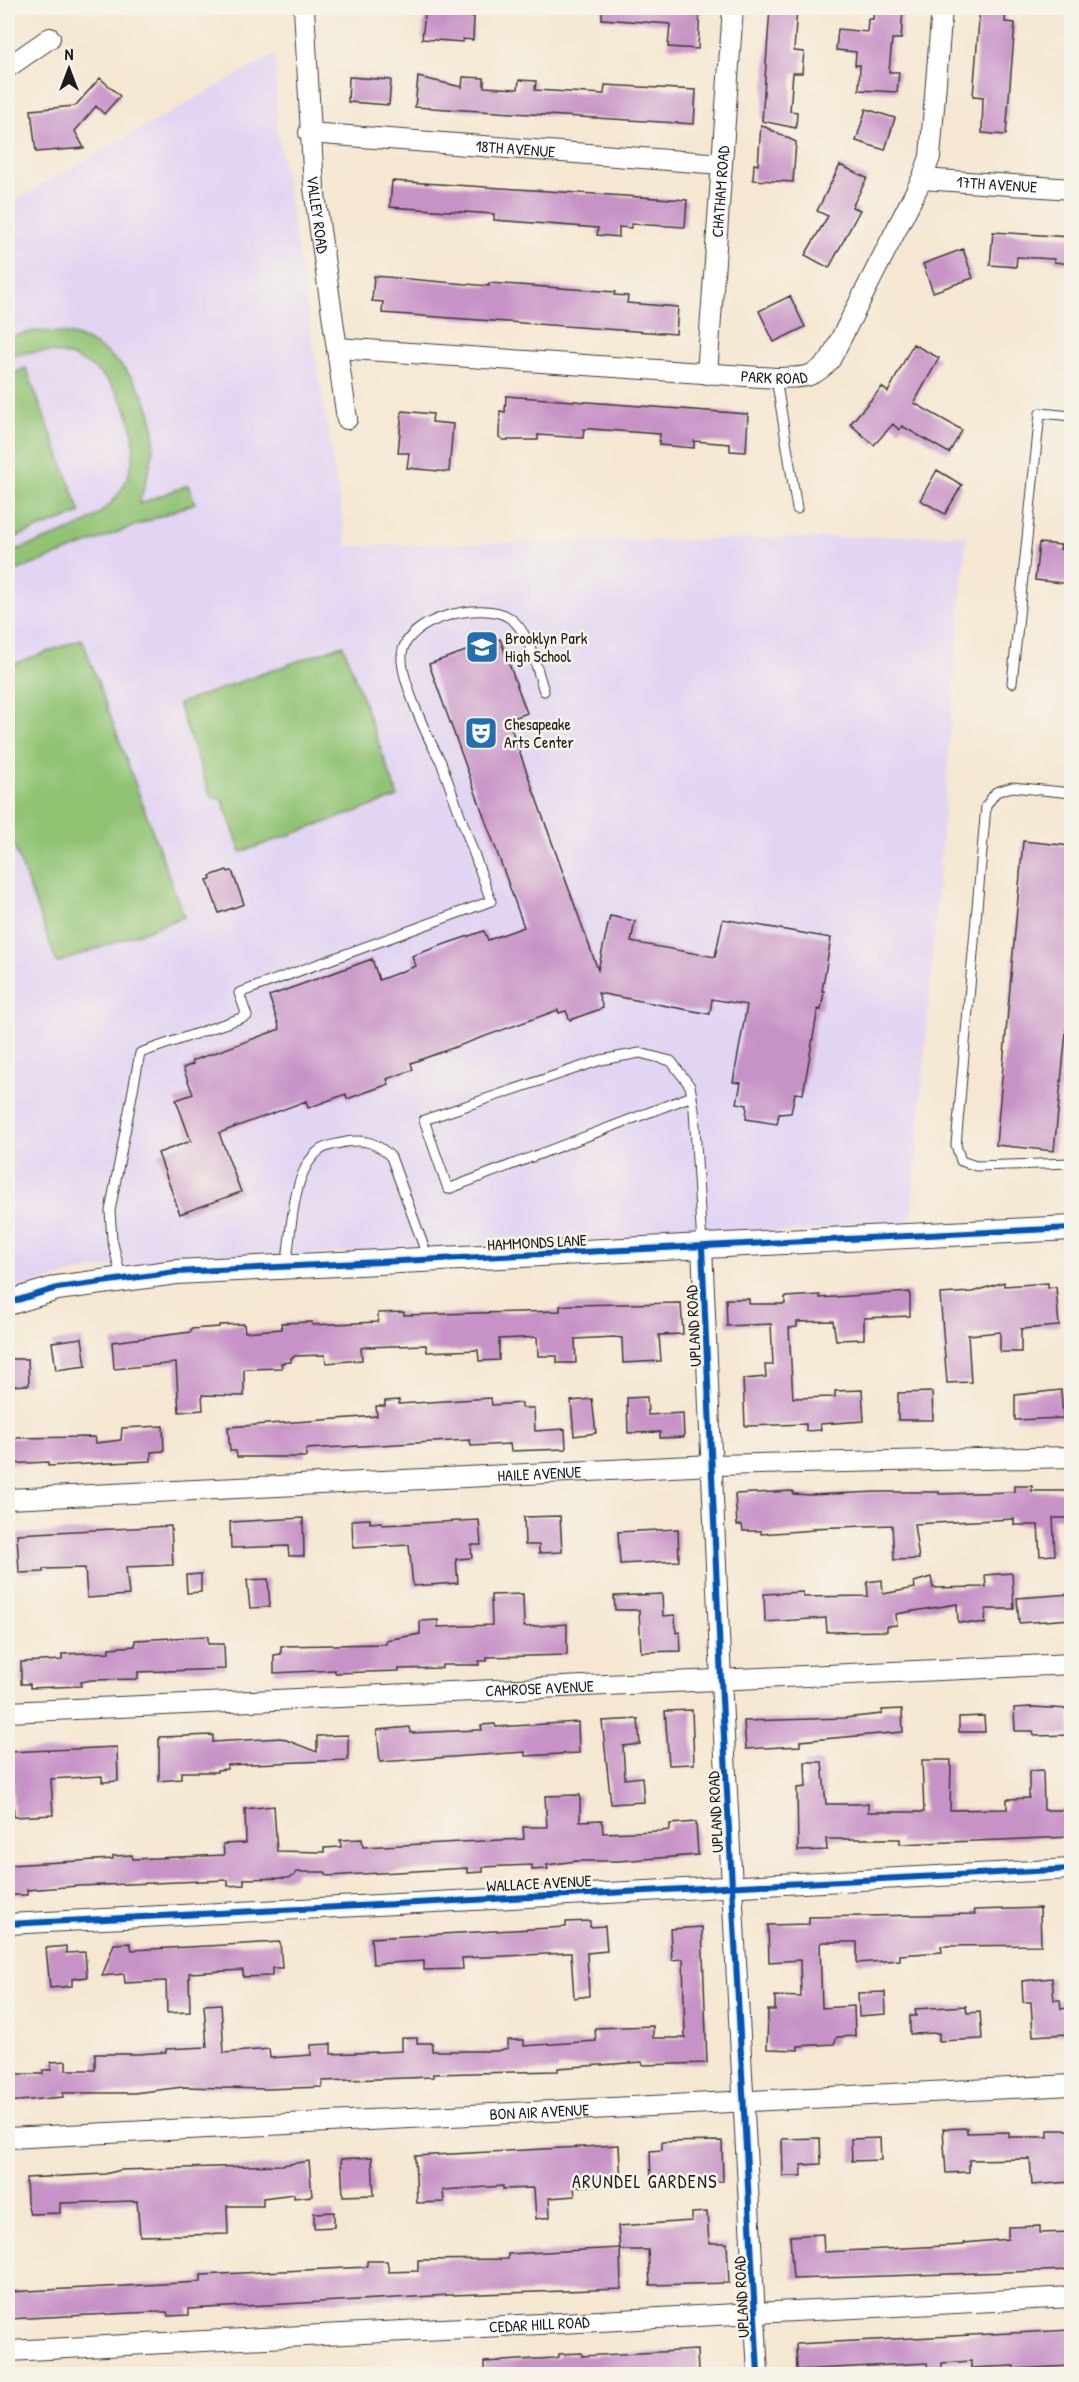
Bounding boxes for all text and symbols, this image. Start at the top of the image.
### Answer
north arrow [39,39,99,99]
text: N [65,43,74,65]
street label: 18TH AVENUE [475,135,556,162]
street label: CHATHAM ROAD [706,145,734,238]
street label: 17TH AVENUE [956,170,1038,198]
street label: VALLEY ROAD [302,175,334,255]
street label: PARK ROAD [740,365,810,389]
place label: Brooklyn Park High School [505,627,588,667]
school or university icon: Brooklyn Park High School [464,629,500,665]
place label: Chesapeake Arts Center [504,713,574,753]
theatre icon: Chesapeake Arts Center [463,715,499,751]
street label: HAMMONDS LANE [487,1228,587,1256]
street label: UPLAND ROAD [680,1284,706,1367]
street label: HAILE AVENUE [497,1460,582,1486]
street label: CAMROSE AVENUE [485,1675,594,1701]
street label: UPLAND ROAD [702,1770,728,1853]
street label: WALLACE AVENUE [486,1869,592,1897]
street label: BON AIR AVENUE [489,2098,590,2125]
district label: ARUNDEL GARDENS [572,2169,718,2194]
street label: UPLAND ROAD [728,2255,754,2338]
street label: CEDAR HILL ROAD [488,2310,591,2338]

